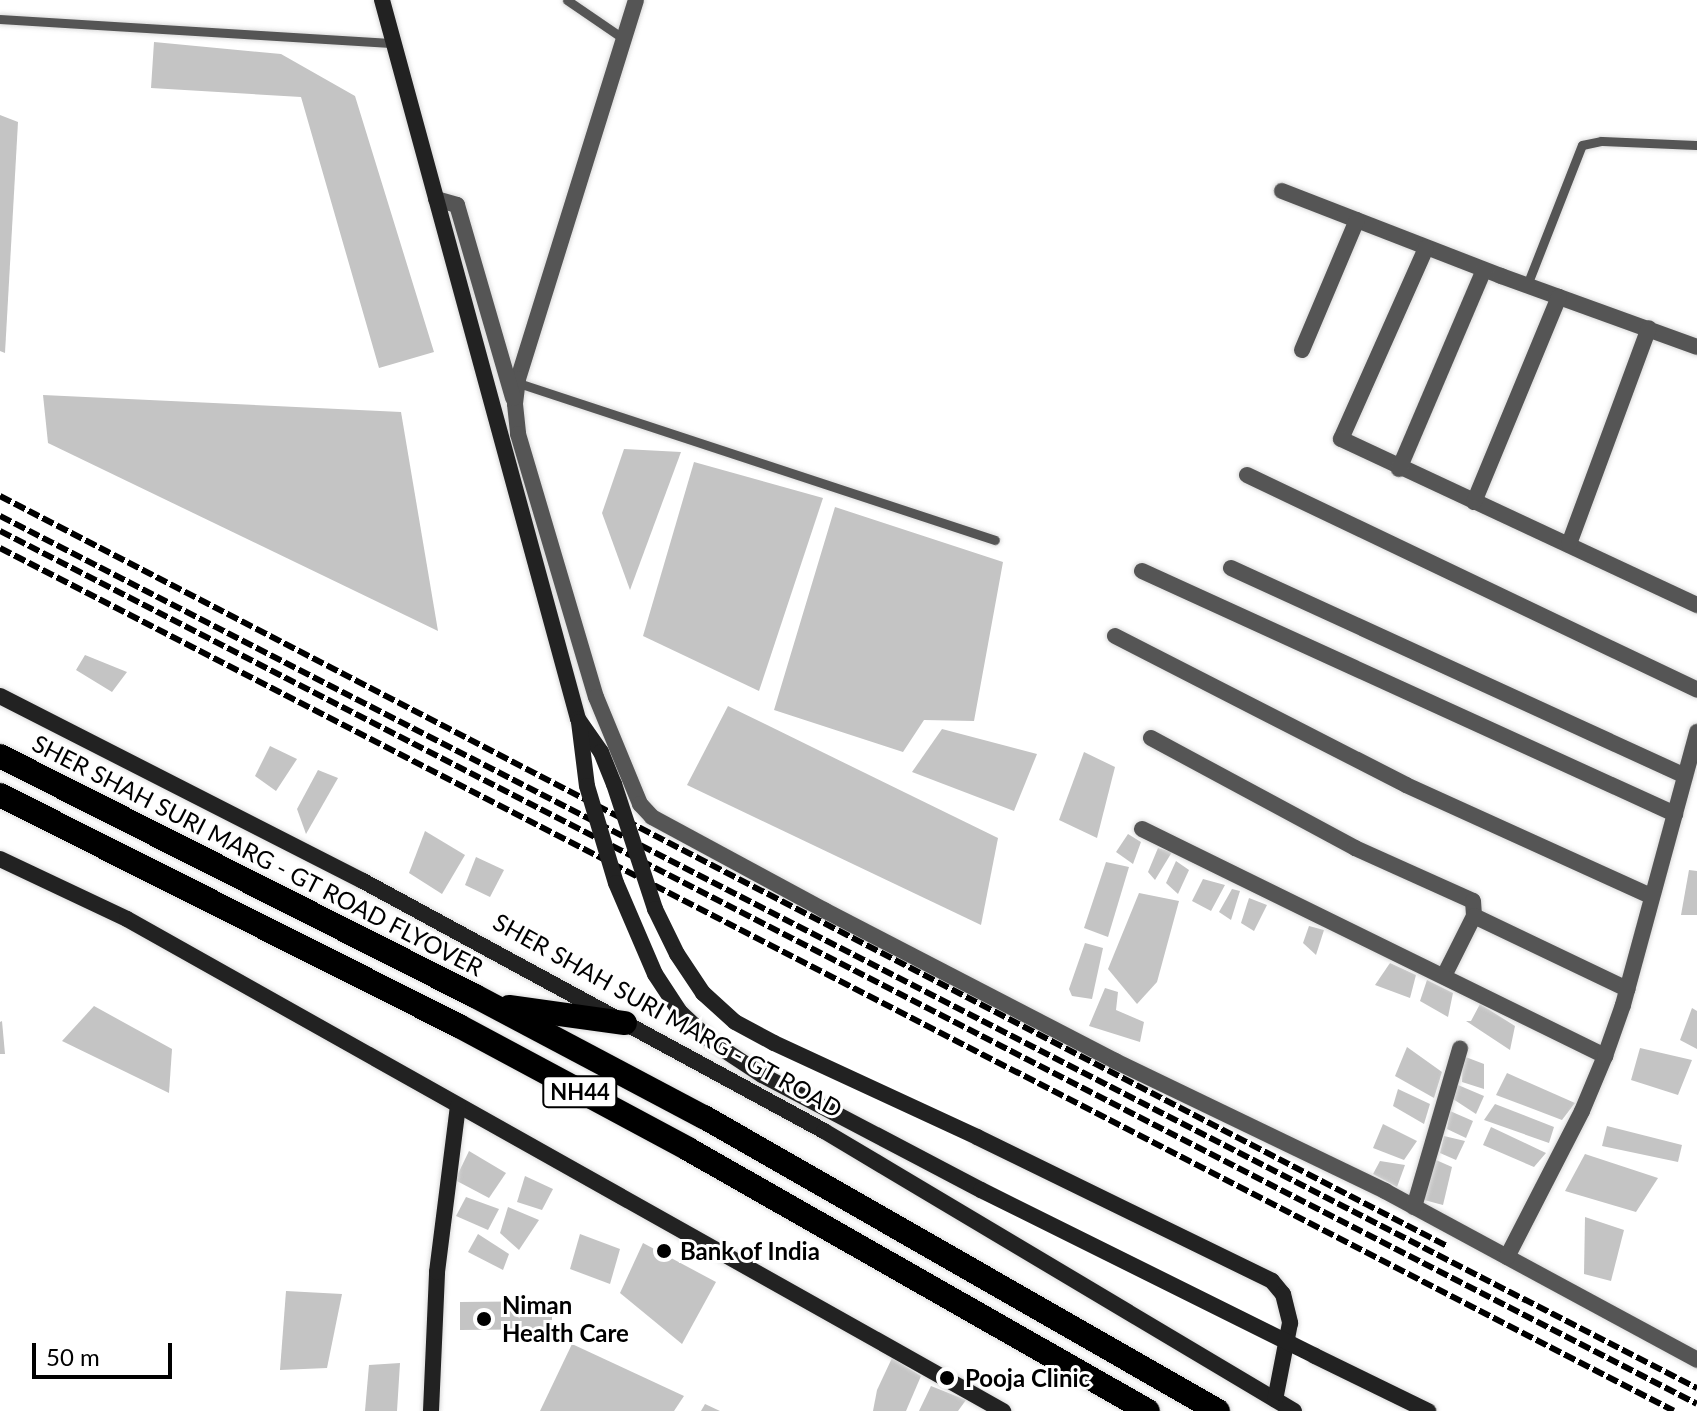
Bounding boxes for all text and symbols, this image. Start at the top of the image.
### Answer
street label: SHER SHAH SURI MARG - GT ROAD FLYOVER [27,728,489,982]
street label: SHER SHAH SURI MARG - GT ROAD [488,907,848,1123]
road number: NH44 [542,1074,618,1110]
place label: Bank of India [680,1237,820,1265]
marker: Bank of India [655,1242,673,1260]
place label: Niman Health Care [502,1291,629,1347]
marker: Niman Health Care [473,1308,495,1330]
scale bar [36,1327,176,1377]
text: 50 m [46,1342,100,1371]
place label: Pooja Clinic [965,1364,1090,1392]
marker: Pooja Clinic [936,1367,958,1389]

